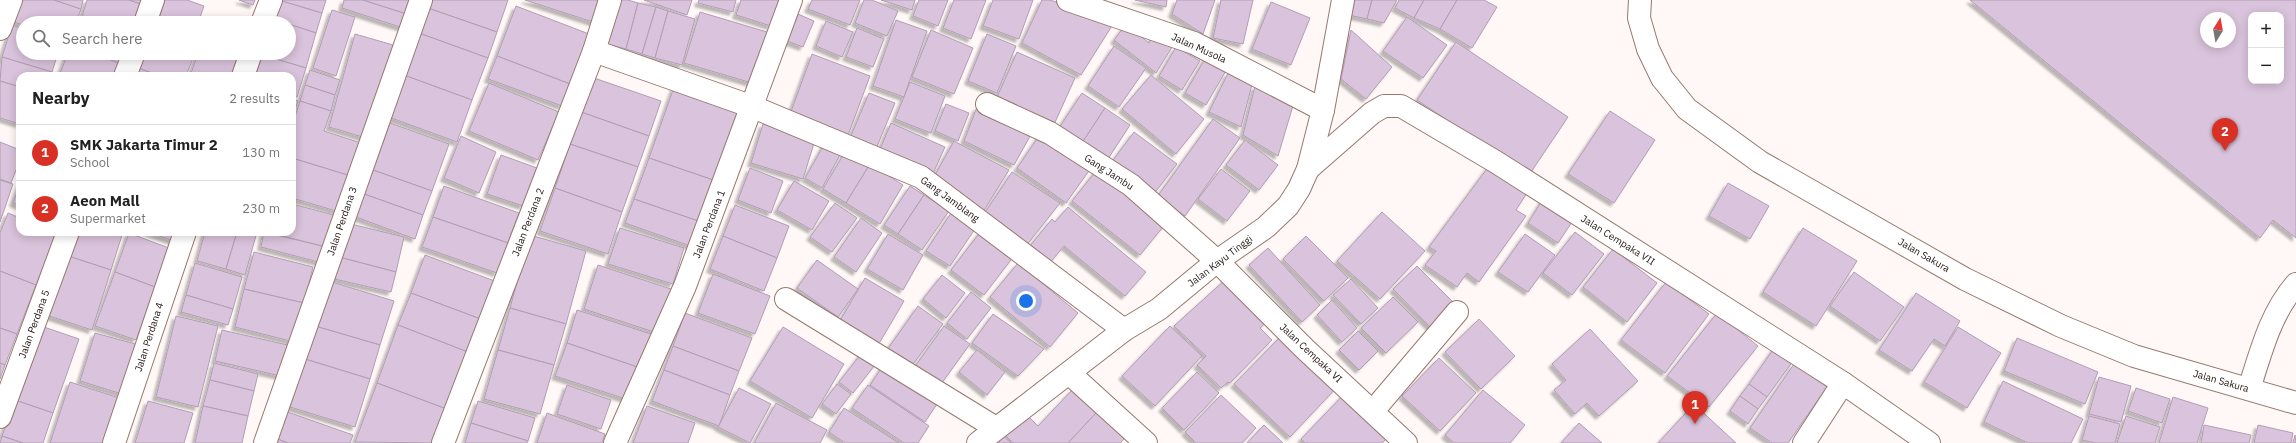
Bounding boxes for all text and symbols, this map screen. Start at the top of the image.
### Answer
north arrow [2200,12,2236,48]
map controls [2248,12,2284,84]
button: + [2248,12,2284,48]
search box [16,16,296,60]
icon: search [30,27,52,49]
text: Search here [62,29,142,48]
street label: Jalan Musola [1169,30,1229,66]
button: − [2248,48,2284,84]
text: Nearby [32,87,90,109]
text: 2 results [229,90,280,107]
pin: 2 [2212,118,2238,151]
text: SMK Jakarta Timur 2 [70,135,218,154]
text: 1 [41,144,49,161]
text: 130 m [242,144,280,161]
street label: Gang Jambu [1082,151,1136,193]
text: School [70,154,110,171]
street label: Gang Jamblang [918,173,983,225]
street label: Jalan Perdana 3 [324,185,360,257]
street label: Jalan Perdana 2 [509,186,547,258]
street label: Jalan Perdana 1 [690,188,728,260]
text: Aeon Mall [70,191,139,210]
text: 2 [41,200,49,217]
text: 230 m [242,200,280,217]
text: Supermarket [70,210,146,227]
street label: Jalan Cempaka VII [1578,212,1658,268]
street label: Jalan Kayu Tinggi [1185,232,1255,290]
street label: Jalan Sakura [1896,235,1953,275]
street label: Jalan Perdana 5 [16,288,52,360]
your location [1016,291,1036,311]
street label: Jalan Perdana 4 [132,301,166,373]
street label: Jalan Cempaka VI [1277,321,1345,385]
street label: Jalan Sakura [2192,367,2251,395]
pin: 1 [1682,391,1708,424]

